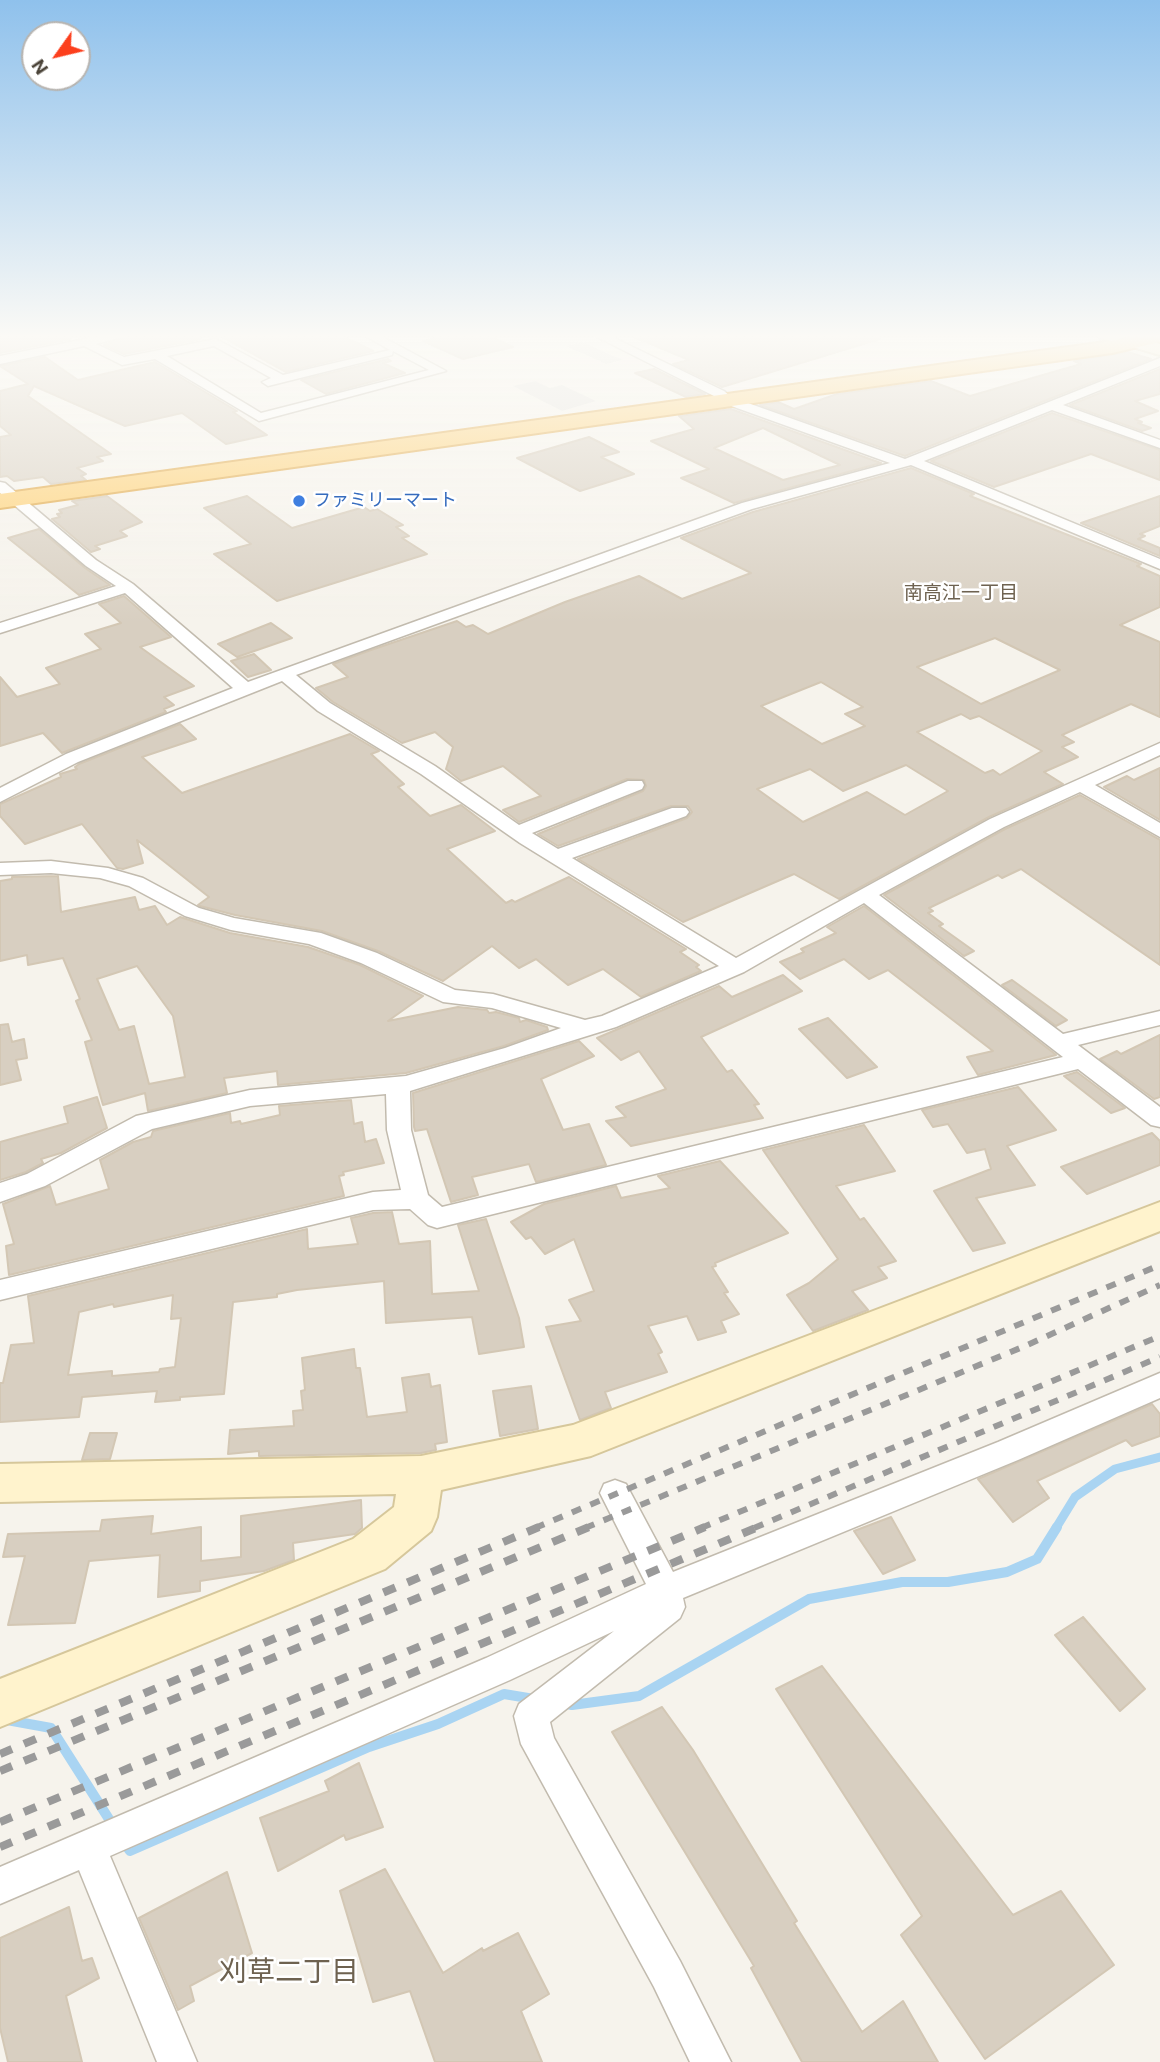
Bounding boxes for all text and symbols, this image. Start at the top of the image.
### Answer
north arrow [21,21,91,91]
text: N [27,55,53,79]
place label: ファミリーマート [313,490,457,512]
marker: ファミリーマート [291,493,307,509]
district label: 南高江一丁目 [904,583,1018,605]
district label: 刈草二丁目 [219,1957,359,1991]

